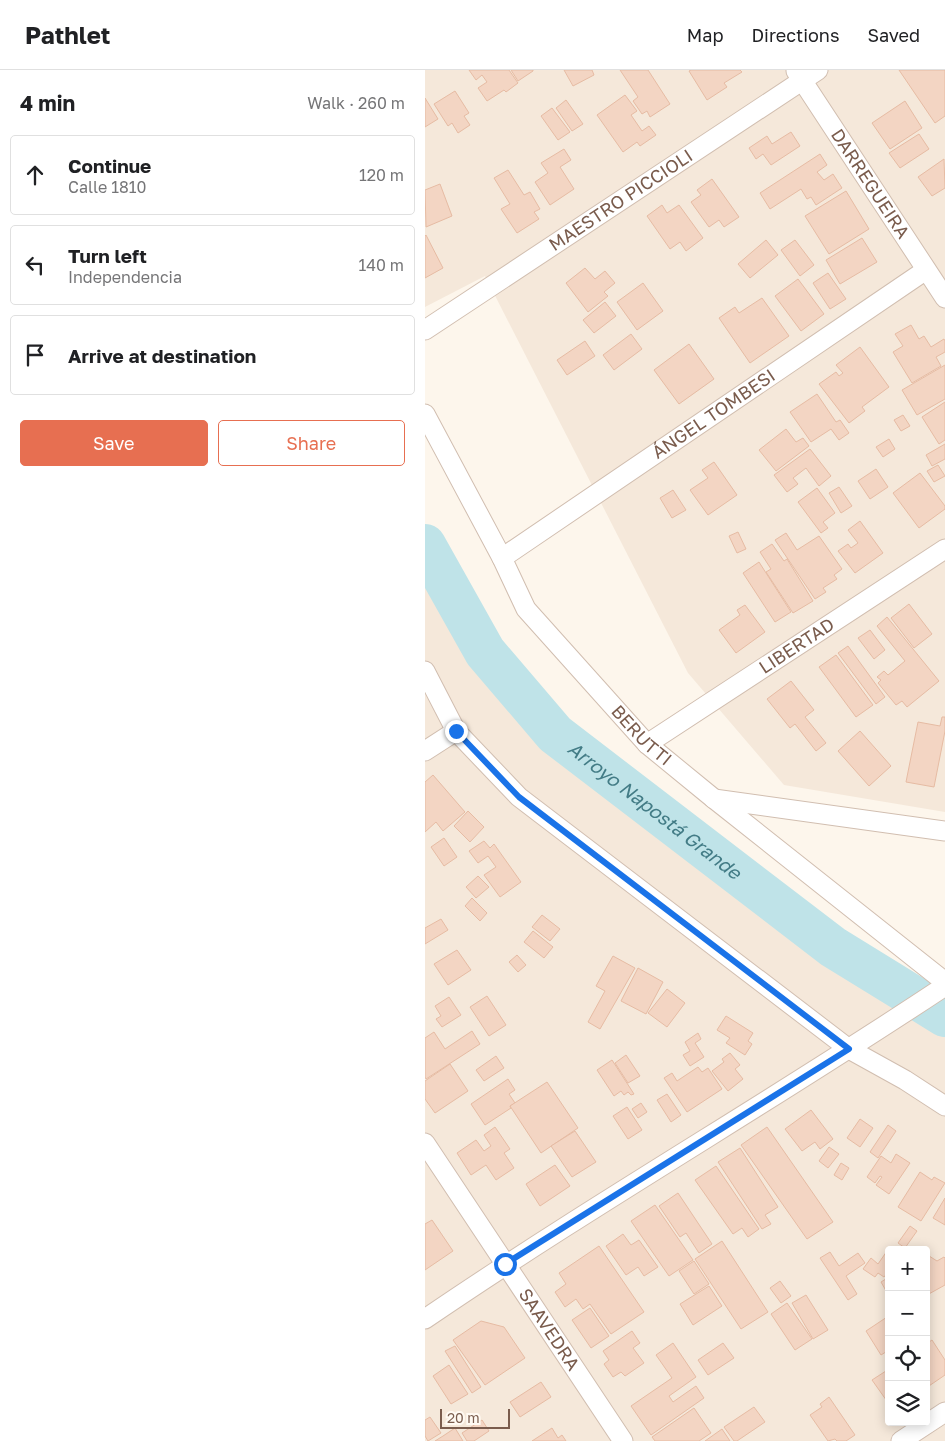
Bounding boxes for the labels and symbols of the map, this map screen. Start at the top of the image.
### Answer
street label: DARREGUEIRA [827,124,915,242]
street label: MAESTRO PICCIOLI [544,144,697,255]
street label: ÁNGEL TOMBESI [647,364,779,463]
street label: LIBERTAD [754,613,838,678]
street label: BERUTTI [607,700,677,770]
route end [445,720,468,743]
water label: Arroyo Napostá Grande [564,736,748,885]
route start [494,1253,517,1276]
street label: SAAVEDRA [515,1284,585,1374]
scale bar [440,1406,510,1429]

